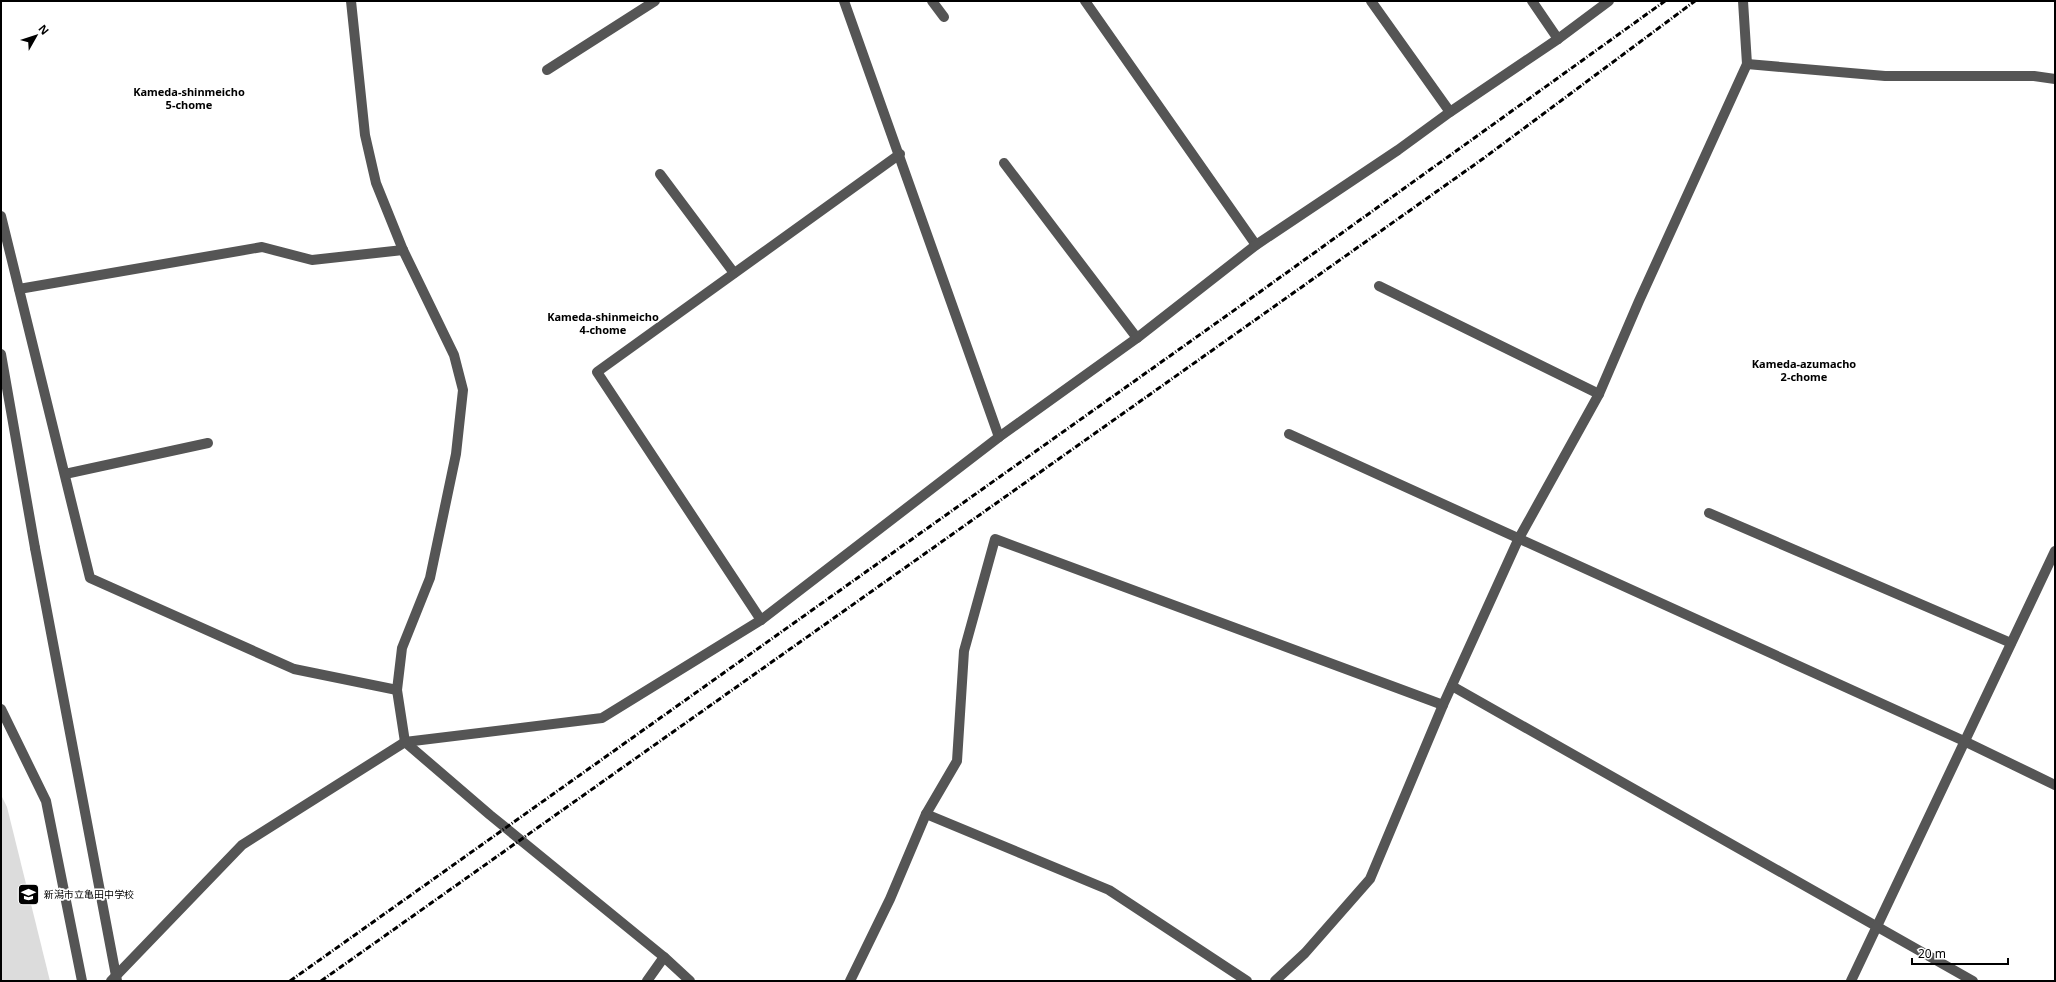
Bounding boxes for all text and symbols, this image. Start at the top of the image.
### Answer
north arrow [16,16,56,56]
text: N [36,21,53,38]
district label: Kameda-shinmeicho 5-chome [133,84,245,112]
district label: Kameda-shinmeicho 4-chome [547,309,659,337]
district label: Kameda-azumacho 2-chome [1752,356,1856,384]
school or university icon: 新潟市立亀田中学校 [15,881,41,907]
place label: 新潟市立亀田中学校 [44,887,134,901]
scale bar [1912,940,2008,966]
text: 20 m [1918,945,1946,962]

